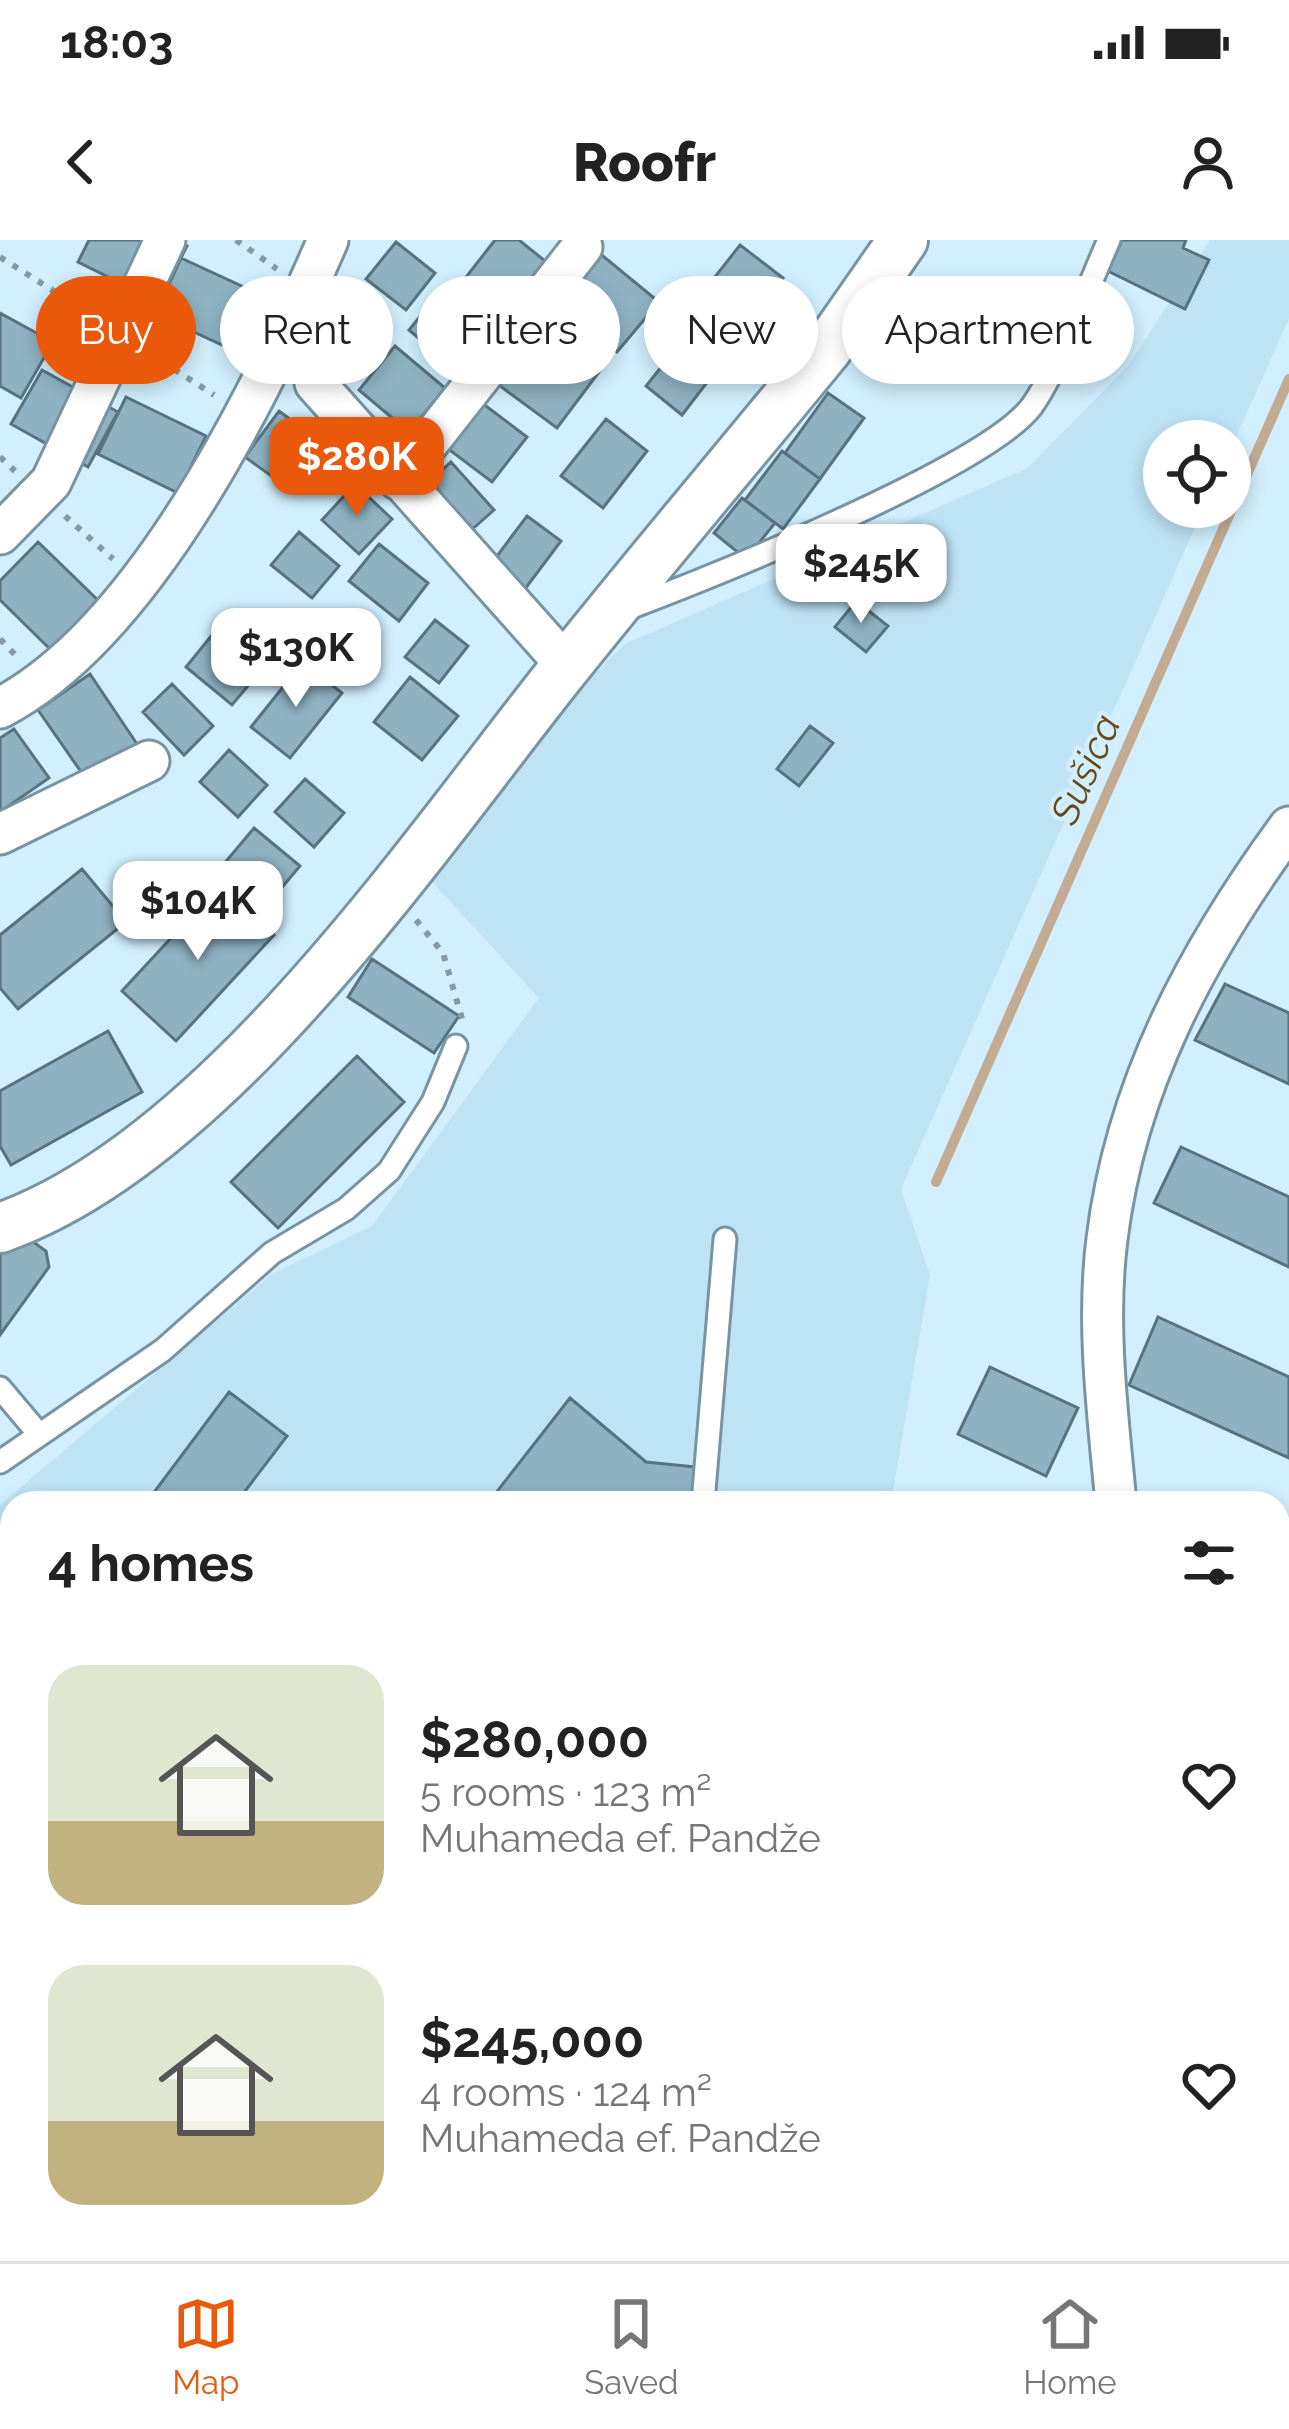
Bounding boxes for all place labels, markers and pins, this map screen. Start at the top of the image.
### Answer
pin: $280K [273,417,441,519]
pin: $245K [777,524,945,626]
pin: $130K [212,608,380,710]
pin: $104K [114,861,282,963]

